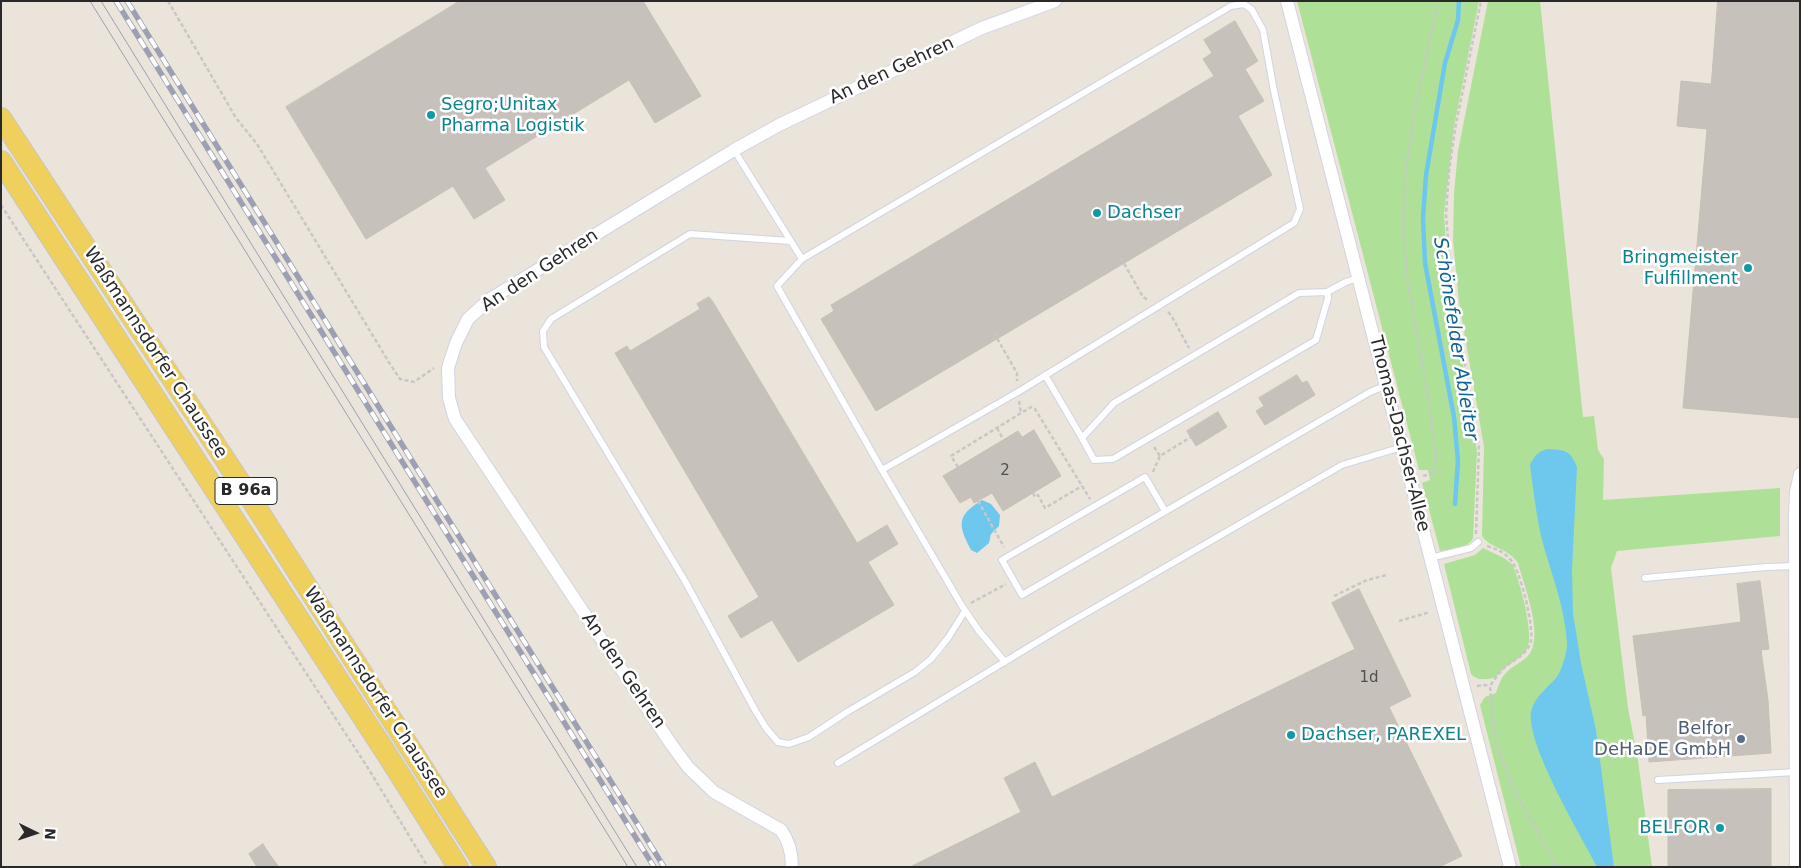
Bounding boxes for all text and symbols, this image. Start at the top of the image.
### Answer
street label: An den Gehren [826,33,958,109]
place label: Segro;Unitax Pharma Logistik [441,94,585,136]
marker: Segro;Unitax Pharma Logistik [425,109,437,121]
place label: Dachser [1107,202,1181,224]
marker: Dachser [1091,207,1103,219]
street label: An den Gehren [478,225,602,317]
water label: Schönefelder Ableiter [1428,236,1482,442]
street label: Waßmannsdorfer Chaussee [79,243,231,463]
place label: Bringmeister Fulfillment [1622,247,1738,290]
marker: Bringmeister Fulfillment [1742,262,1754,274]
street label: Thomas-Dachser-Allee [1364,334,1434,534]
house number: 2 [1000,462,1010,480]
road number: B 96a [215,478,277,504]
street label: Waßmannsdorfer Chaussee [299,583,451,803]
street label: An den Gehren [576,609,670,733]
house number: 1d [1359,669,1379,687]
place label: Belfor DeHaDE GmbH [1594,718,1731,761]
place label: Dachser, PAREXEL [1301,724,1466,746]
marker: Dachser, PAREXEL [1285,729,1297,741]
marker: Belfor DeHaDE GmbH [1735,733,1747,745]
north arrow [10,808,60,858]
place label: BELFOR [1639,817,1710,839]
marker: BELFOR [1714,822,1726,834]
text: N [42,828,58,840]

